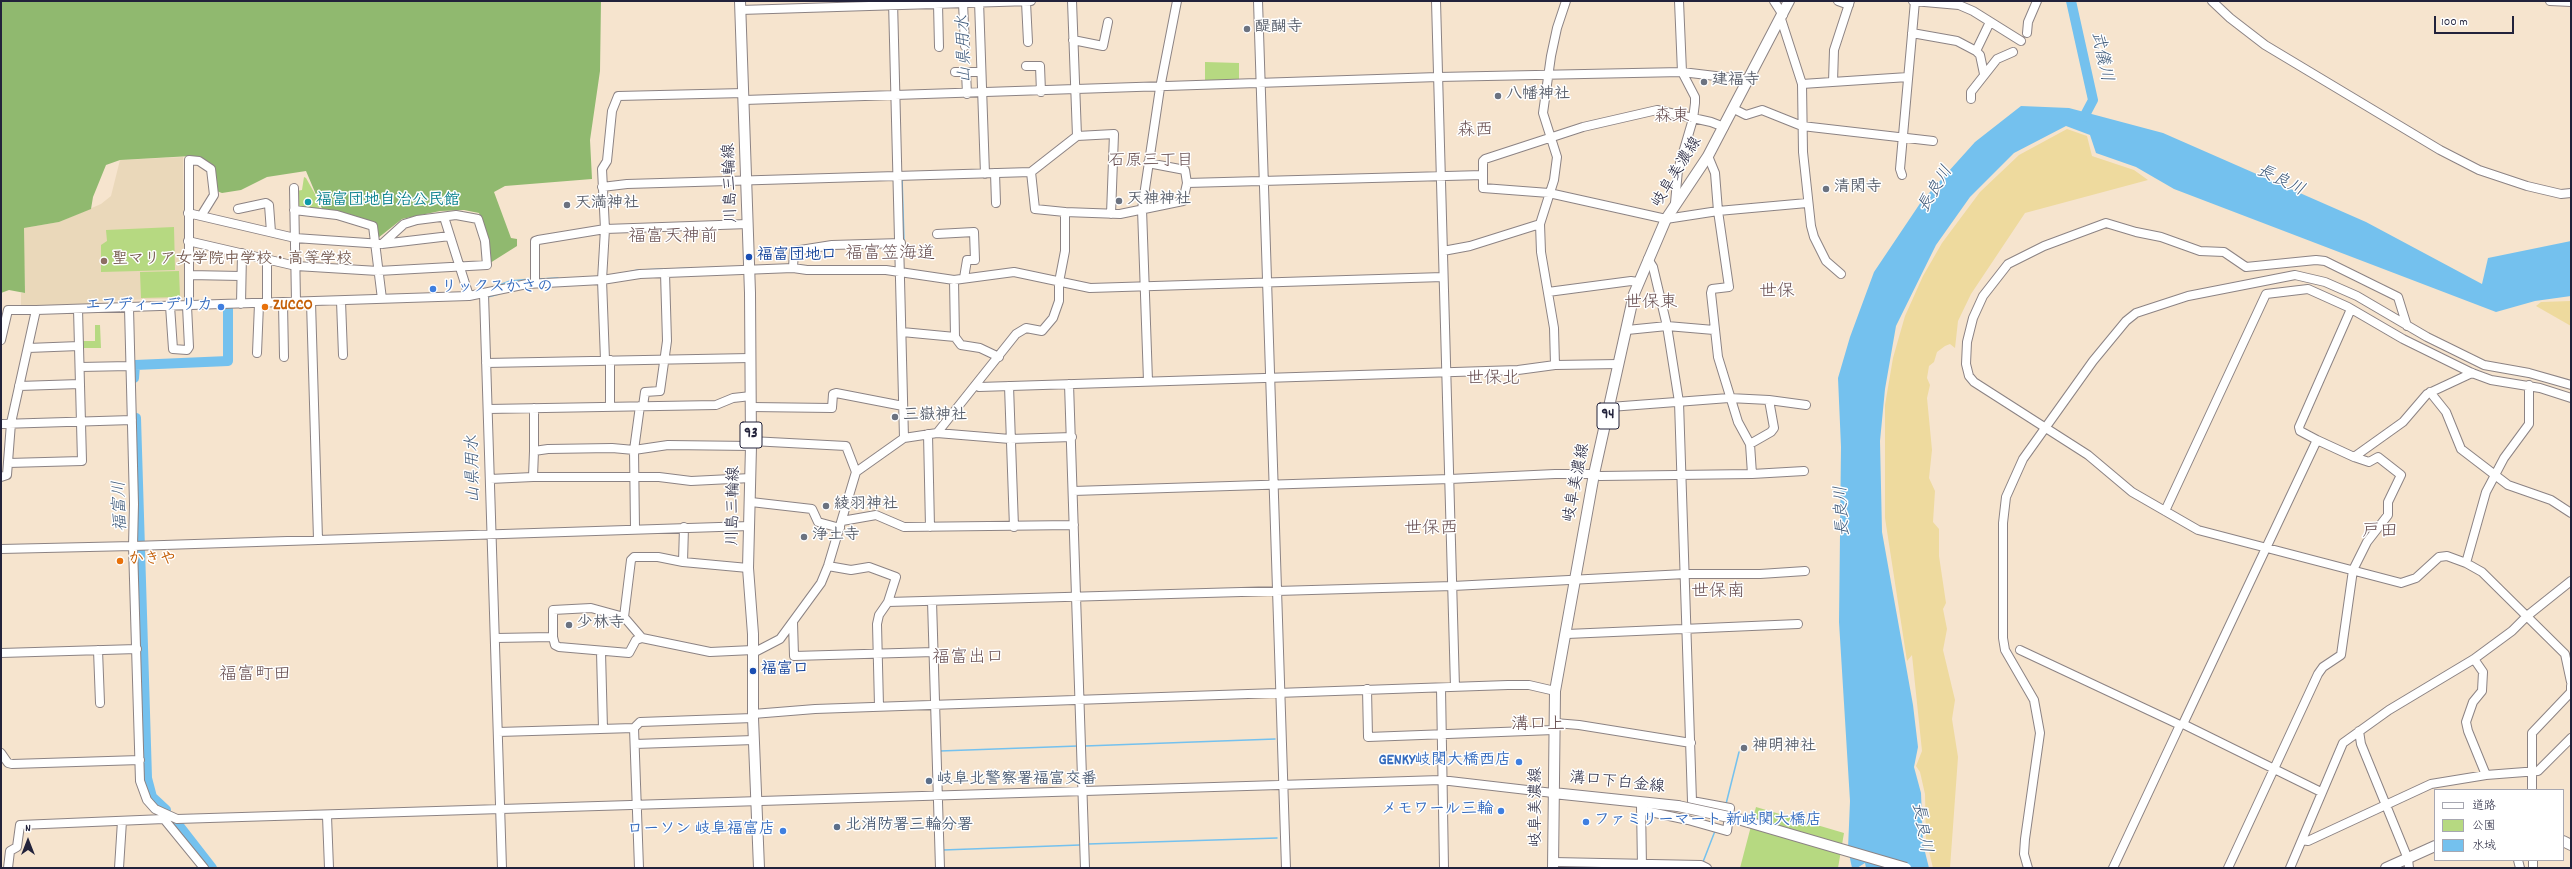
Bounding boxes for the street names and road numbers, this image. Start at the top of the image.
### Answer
street label: 岐阜美濃線 [1649,134,1707,212]
street label: 川島三輪線 [721,143,743,223]
road number: 94 [1597,403,1619,429]
road number: 93 [740,422,762,448]
street label: 岐阜美濃線 [1561,442,1595,524]
street label: 川島三輪線 [725,466,745,546]
street label: 岐阜美濃線 [1528,767,1548,847]
street label: 溝口下白金線 [1568,769,1666,799]

